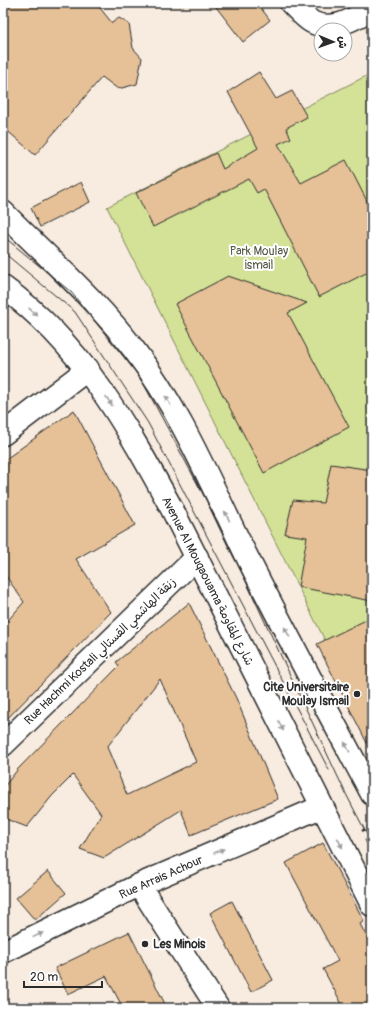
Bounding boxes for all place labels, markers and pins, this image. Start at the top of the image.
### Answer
place label: Cite Universitaire Moulay Ismail [263,680,350,709]
marker: Cite Universitaire Moulay Ismail [352,689,362,699]
place label: Les Minois [153,937,206,952]
marker: Les Minois [140,939,150,949]

